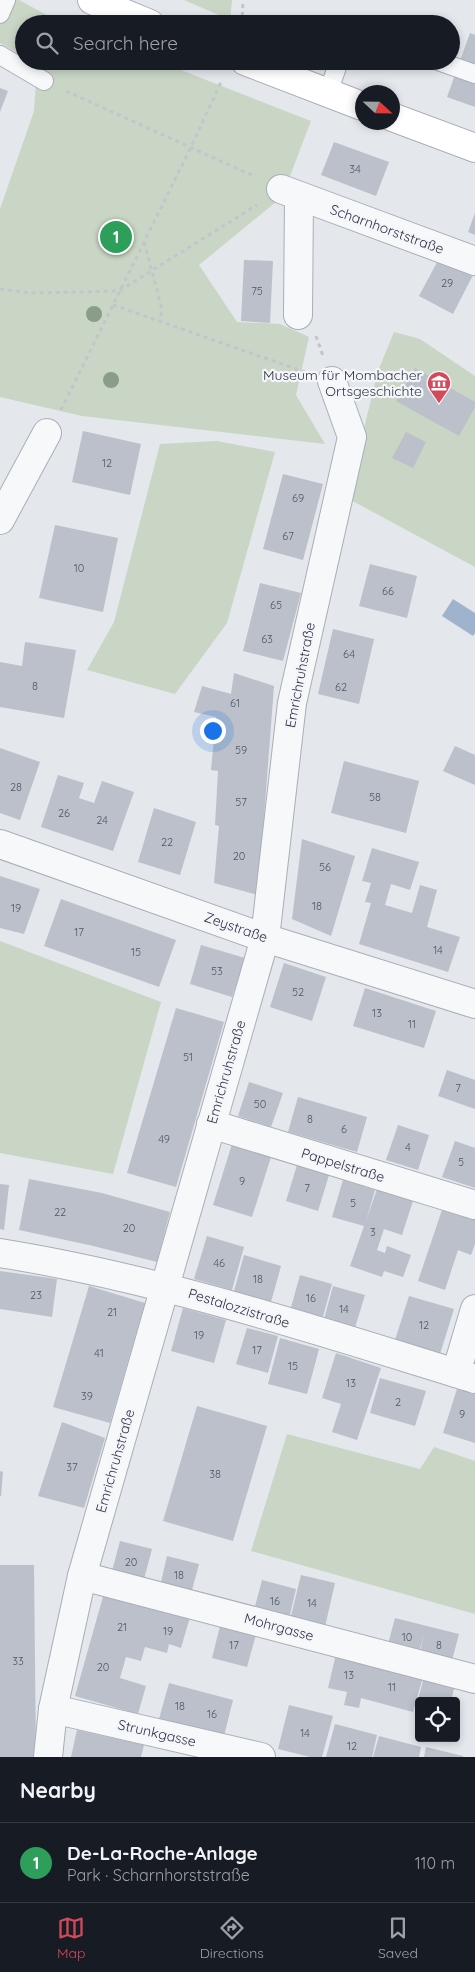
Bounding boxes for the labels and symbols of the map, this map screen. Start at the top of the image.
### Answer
north arrow [355,85,400,130]
house number: 34 [349,162,361,176]
street label: Scharnhorststraße [328,200,446,258]
pin: 1 [100,218,132,256]
house number: 29 [441,276,453,290]
house number: 75 [251,284,263,298]
place label: Museum für Mombacher Ortsgeschichte [263,366,423,400]
museum icon: Museum für Mombacher Ortsgeschichte [426,370,452,404]
house number: 12 [102,456,112,470]
house number: 69 [292,491,304,505]
house number: 67 [282,529,294,543]
house number: 10 [74,561,84,575]
house number: 66 [382,584,394,598]
house number: 65 [270,598,282,612]
street label: Emrichruhstraße [281,621,319,729]
house number: 63 [261,632,273,646]
house number: 64 [343,647,355,661]
house number: 8 [32,679,38,693]
house number: 62 [335,680,347,694]
house number: 61 [230,696,240,710]
your location [200,718,226,744]
house number: 59 [235,743,247,757]
house number: 28 [10,780,22,794]
house number: 58 [369,790,381,804]
house number: 57 [235,795,247,809]
house number: 26 [58,806,70,820]
house number: 24 [96,813,108,827]
house number: 22 [161,835,173,849]
house number: 20 [233,849,245,863]
house number: 56 [319,860,331,874]
house number: 18 [312,899,322,913]
house number: 19 [11,901,21,915]
street label: Zeystraße [202,908,270,946]
house number: 17 [74,925,84,939]
house number: 14 [433,943,443,957]
house number: 15 [131,945,141,959]
house number: 53 [211,964,223,978]
house number: 52 [292,985,304,999]
house number: 13 [372,1006,382,1020]
house number: 11 [408,1017,416,1031]
street label: Emrichruhstraße [203,1018,249,1126]
house number: 51 [183,1050,193,1064]
house number: 7 [455,1081,461,1095]
house number: 50 [254,1097,266,1111]
house number: 8 [307,1112,313,1126]
house number: 6 [341,1122,347,1136]
house number: 49 [158,1132,170,1146]
house number: 4 [405,1140,411,1154]
street label: Pappelstraße [299,1144,387,1186]
house number: 5 [458,1155,464,1169]
house number: 9 [239,1174,245,1188]
house number: 7 [304,1181,310,1195]
house number: 5 [350,1196,356,1210]
house number: 22 [54,1205,66,1219]
house number: 20 [123,1221,135,1235]
house number: 3 [370,1225,376,1239]
house number: 46 [213,1256,225,1270]
house number: 18 [253,1272,263,1286]
street label: Pestalozzistraße [186,1284,292,1332]
house number: 23 [30,1288,42,1302]
house number: 16 [306,1291,316,1305]
house number: 14 [339,1302,349,1316]
house number: 21 [107,1305,117,1319]
house number: 12 [419,1318,429,1332]
house number: 19 [194,1328,204,1342]
house number: 17 [252,1343,262,1357]
house number: 41 [94,1346,104,1360]
house number: 15 [288,1359,298,1373]
house number: 13 [346,1376,356,1390]
house number: 39 [81,1389,93,1403]
house number: 2 [395,1395,401,1409]
street label: Emrichruhstraße [92,1407,138,1515]
house number: 9 [459,1407,465,1421]
house number: 37 [66,1460,78,1474]
house number: 38 [209,1467,221,1481]
house number: 20 [125,1555,137,1569]
house number: 18 [174,1568,184,1582]
house number: 16 [270,1594,280,1608]
house number: 14 [307,1596,317,1610]
street label: Mohrgasse [242,1609,316,1645]
house number: 21 [117,1620,127,1634]
house number: 19 [163,1624,173,1638]
house number: 10 [402,1630,412,1644]
house number: 17 [229,1638,239,1652]
house number: 8 [436,1638,442,1652]
house number: 33 [12,1654,24,1668]
house number: 20 [97,1660,109,1674]
house number: 13 [344,1668,354,1682]
house number: 11 [388,1680,396,1694]
house number: 18 [175,1699,185,1713]
house number: 16 [207,1707,217,1721]
street label: Strunkgasse [116,1715,198,1751]
house number: 14 [300,1726,310,1740]
house number: 12 [347,1739,357,1753]

